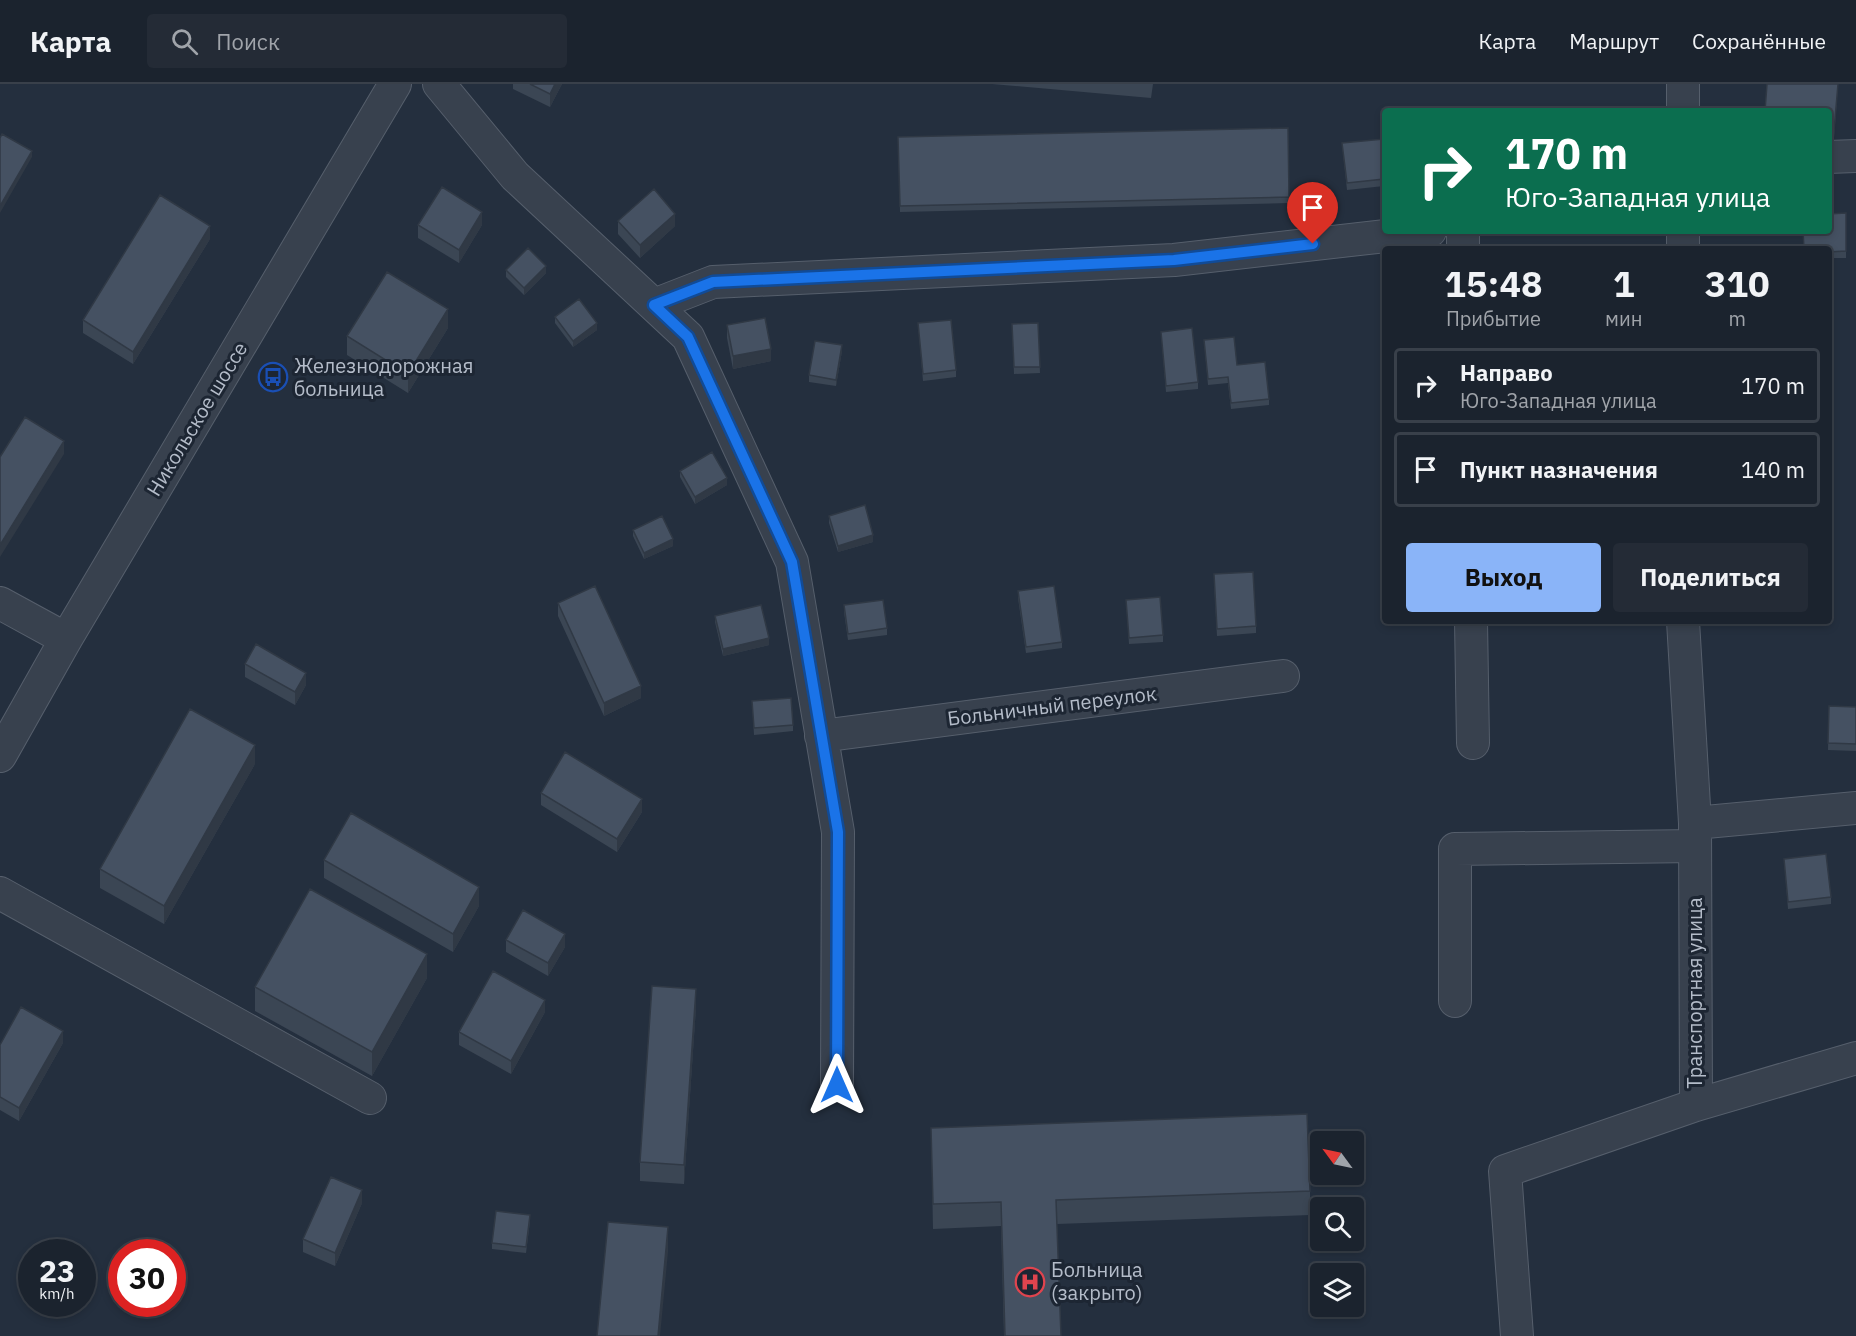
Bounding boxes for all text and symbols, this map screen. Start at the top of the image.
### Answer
search box [147,14,567,68]
text: Карта [30,23,111,60]
icon: search [168,25,201,58]
text: Поиск [216,27,280,56]
text: Карта [1478,27,1536,55]
text: Маршрут [1569,27,1659,55]
text: Сохранённые [1692,27,1826,55]
text: 170 m [1505,126,1628,181]
icon: right [1406,132,1484,210]
text: Юго-Западная улица [1505,179,1770,214]
pin [1287,182,1338,244]
icon: arrive [1296,191,1329,224]
text: 15:48 [1444,260,1543,307]
text: 1 [1613,260,1635,307]
text: 310 [1705,260,1770,307]
text: Прибытие [1446,305,1541,332]
text: мин [1605,305,1642,332]
text: m [1728,305,1746,332]
street label: Никольское шоссе [140,337,253,501]
place label: Железнодорожная больница [294,352,473,402]
text: Направо [1460,358,1553,387]
bus stop icon: Железнодорожная больница [257,361,289,393]
icon: right [1409,369,1442,402]
text: 170 m [1741,371,1805,400]
text: Юго-Западная улица [1460,387,1657,414]
icon: arrive [1409,453,1442,486]
text: Пункт назначения [1460,455,1658,484]
text: 140 m [1741,455,1805,484]
button: Выход [1406,543,1601,612]
button: Поделиться [1613,543,1808,612]
street label: Больничный переулок [946,679,1158,732]
street label: Транспортная улица [1681,897,1708,1089]
position arrow [805,1053,869,1117]
north arrow [1310,1131,1364,1185]
map controls [1310,1131,1364,1317]
button: search [1310,1197,1364,1251]
speed limit sign: 30 [108,1239,186,1317]
text: 23 [39,1251,75,1290]
place label: Больница (закрыто) [1051,1256,1143,1306]
button: layers [1310,1263,1364,1317]
hospital icon: Больница (закрыто) [1014,1266,1046,1298]
text: km/h [39,1284,75,1303]

